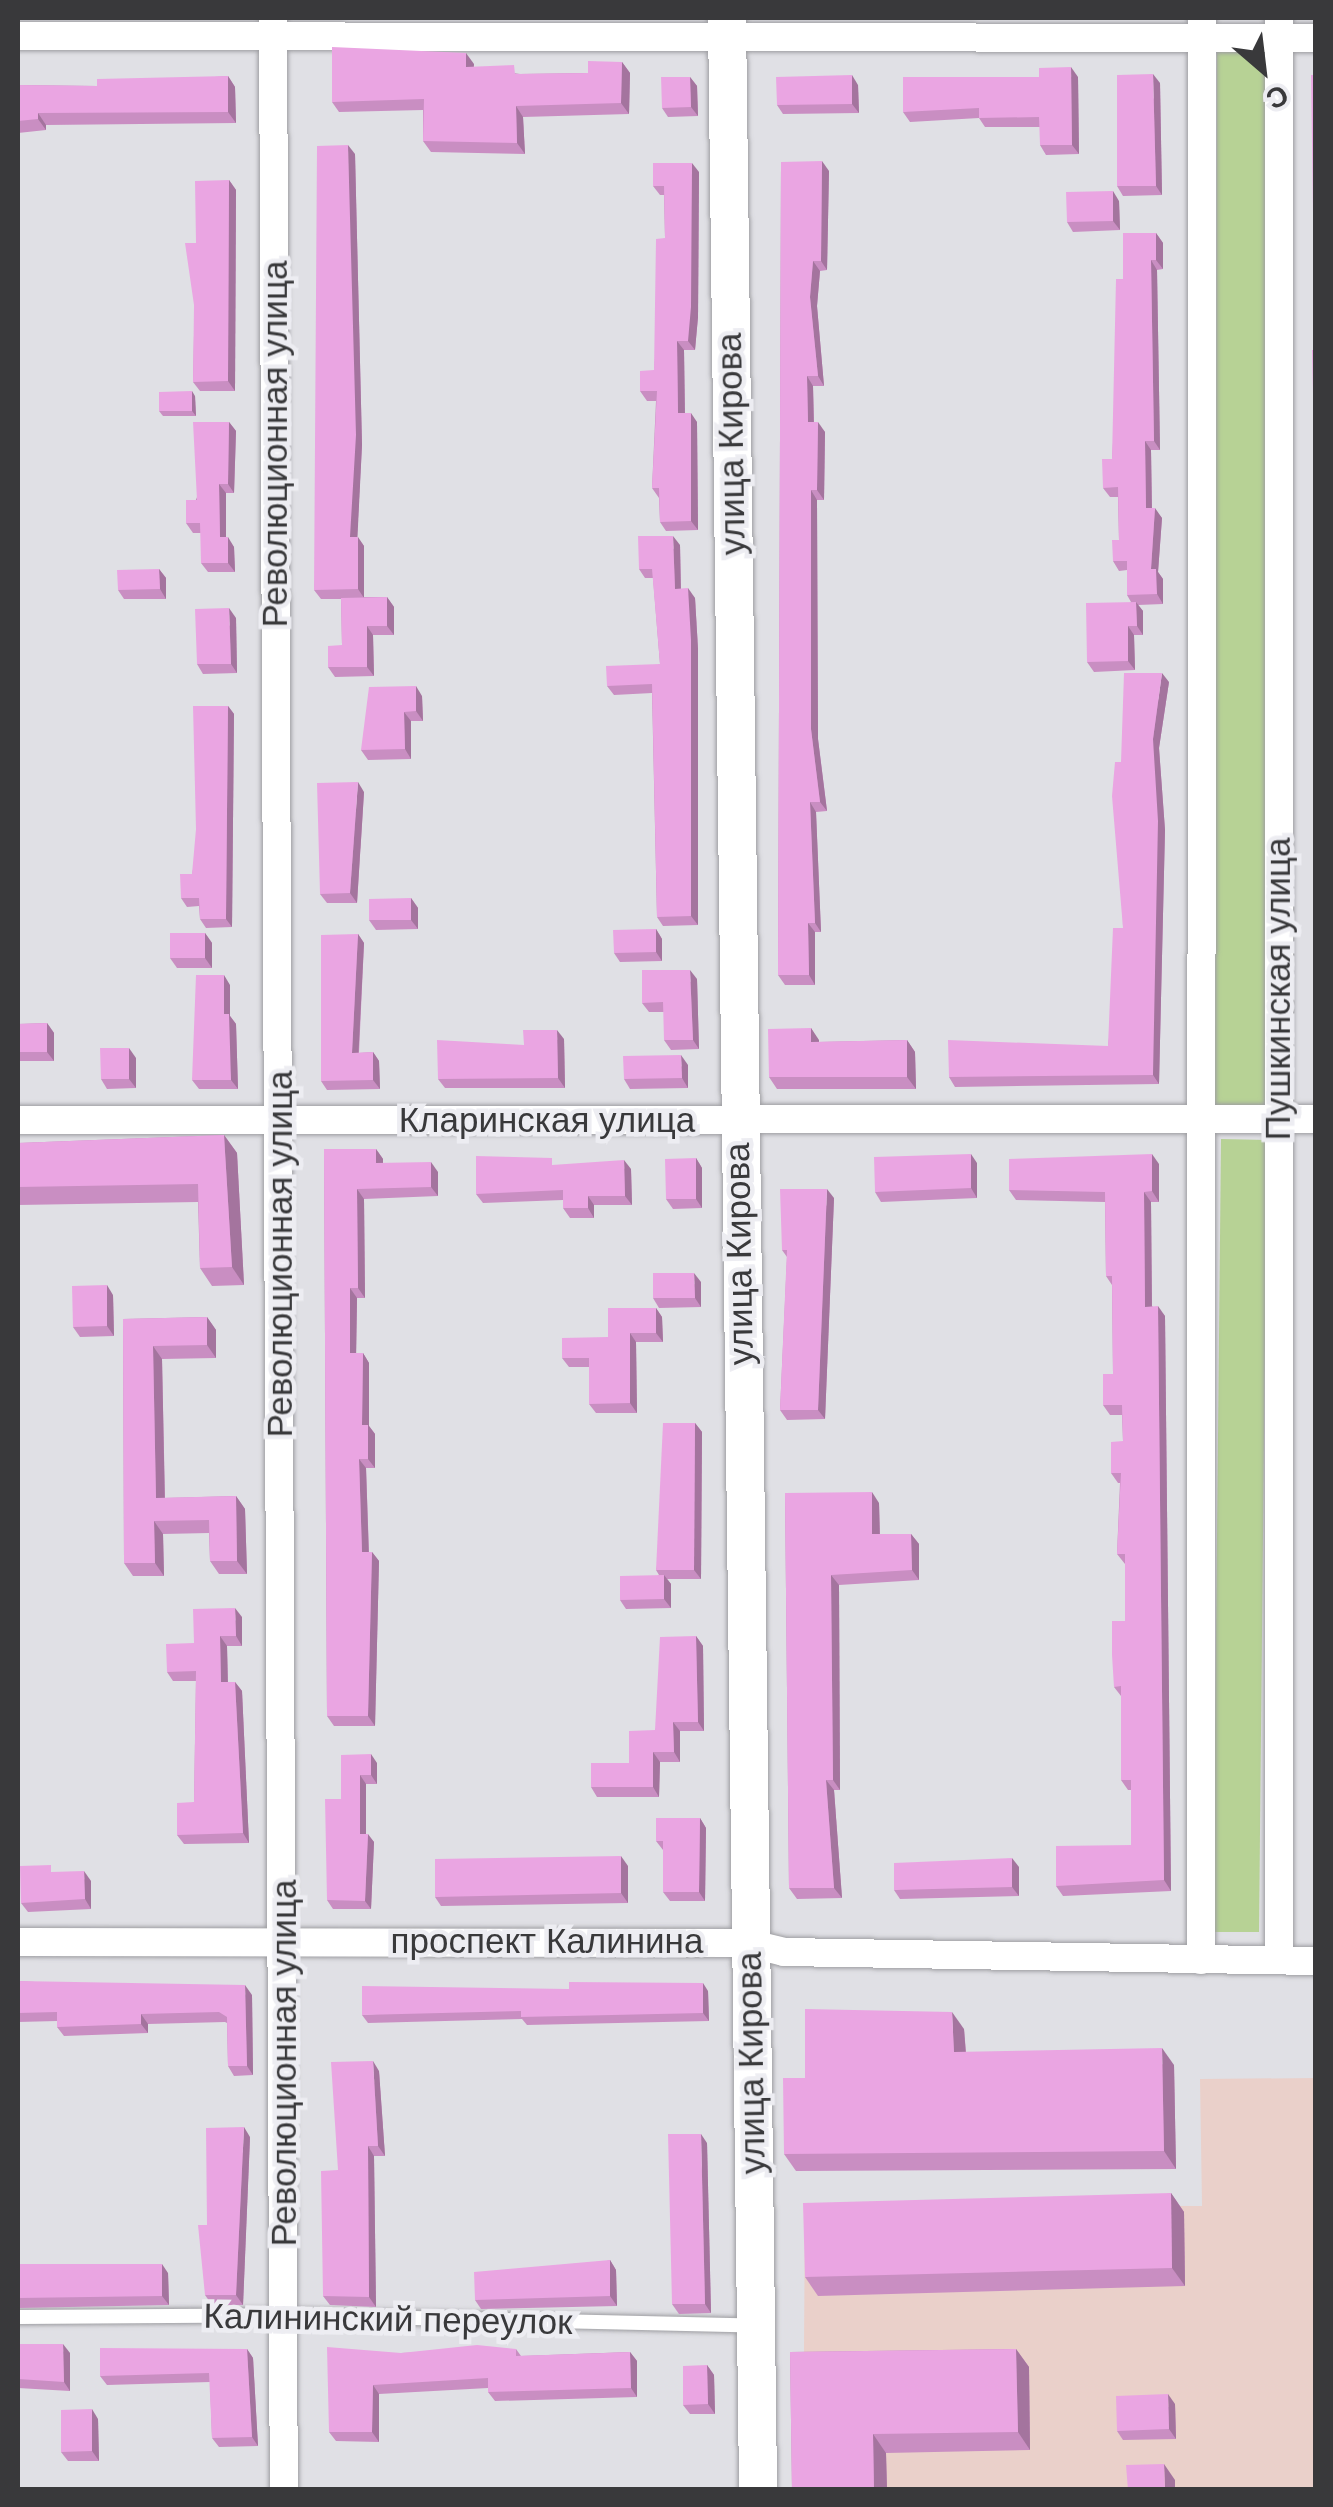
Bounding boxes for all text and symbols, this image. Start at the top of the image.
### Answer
north arrow [1213,20,1313,120]
text: С [1261,78,1294,115]
street label: Революционная улица [254,261,296,627]
street label: улица Кирова [708,332,754,556]
street label: Пушкинская улица [1257,838,1299,1140]
street label: Революционная улица [259,1071,301,1437]
street label: Кларинская улица [399,1099,695,1141]
street label: улица Кирова [716,1142,762,1366]
street label: Революционная улица [263,1880,305,2246]
street label: проспект Калинина [391,1920,703,1962]
street label: улица Кирова [728,1951,774,2175]
street label: Калининский переулок [203,2295,573,2343]

